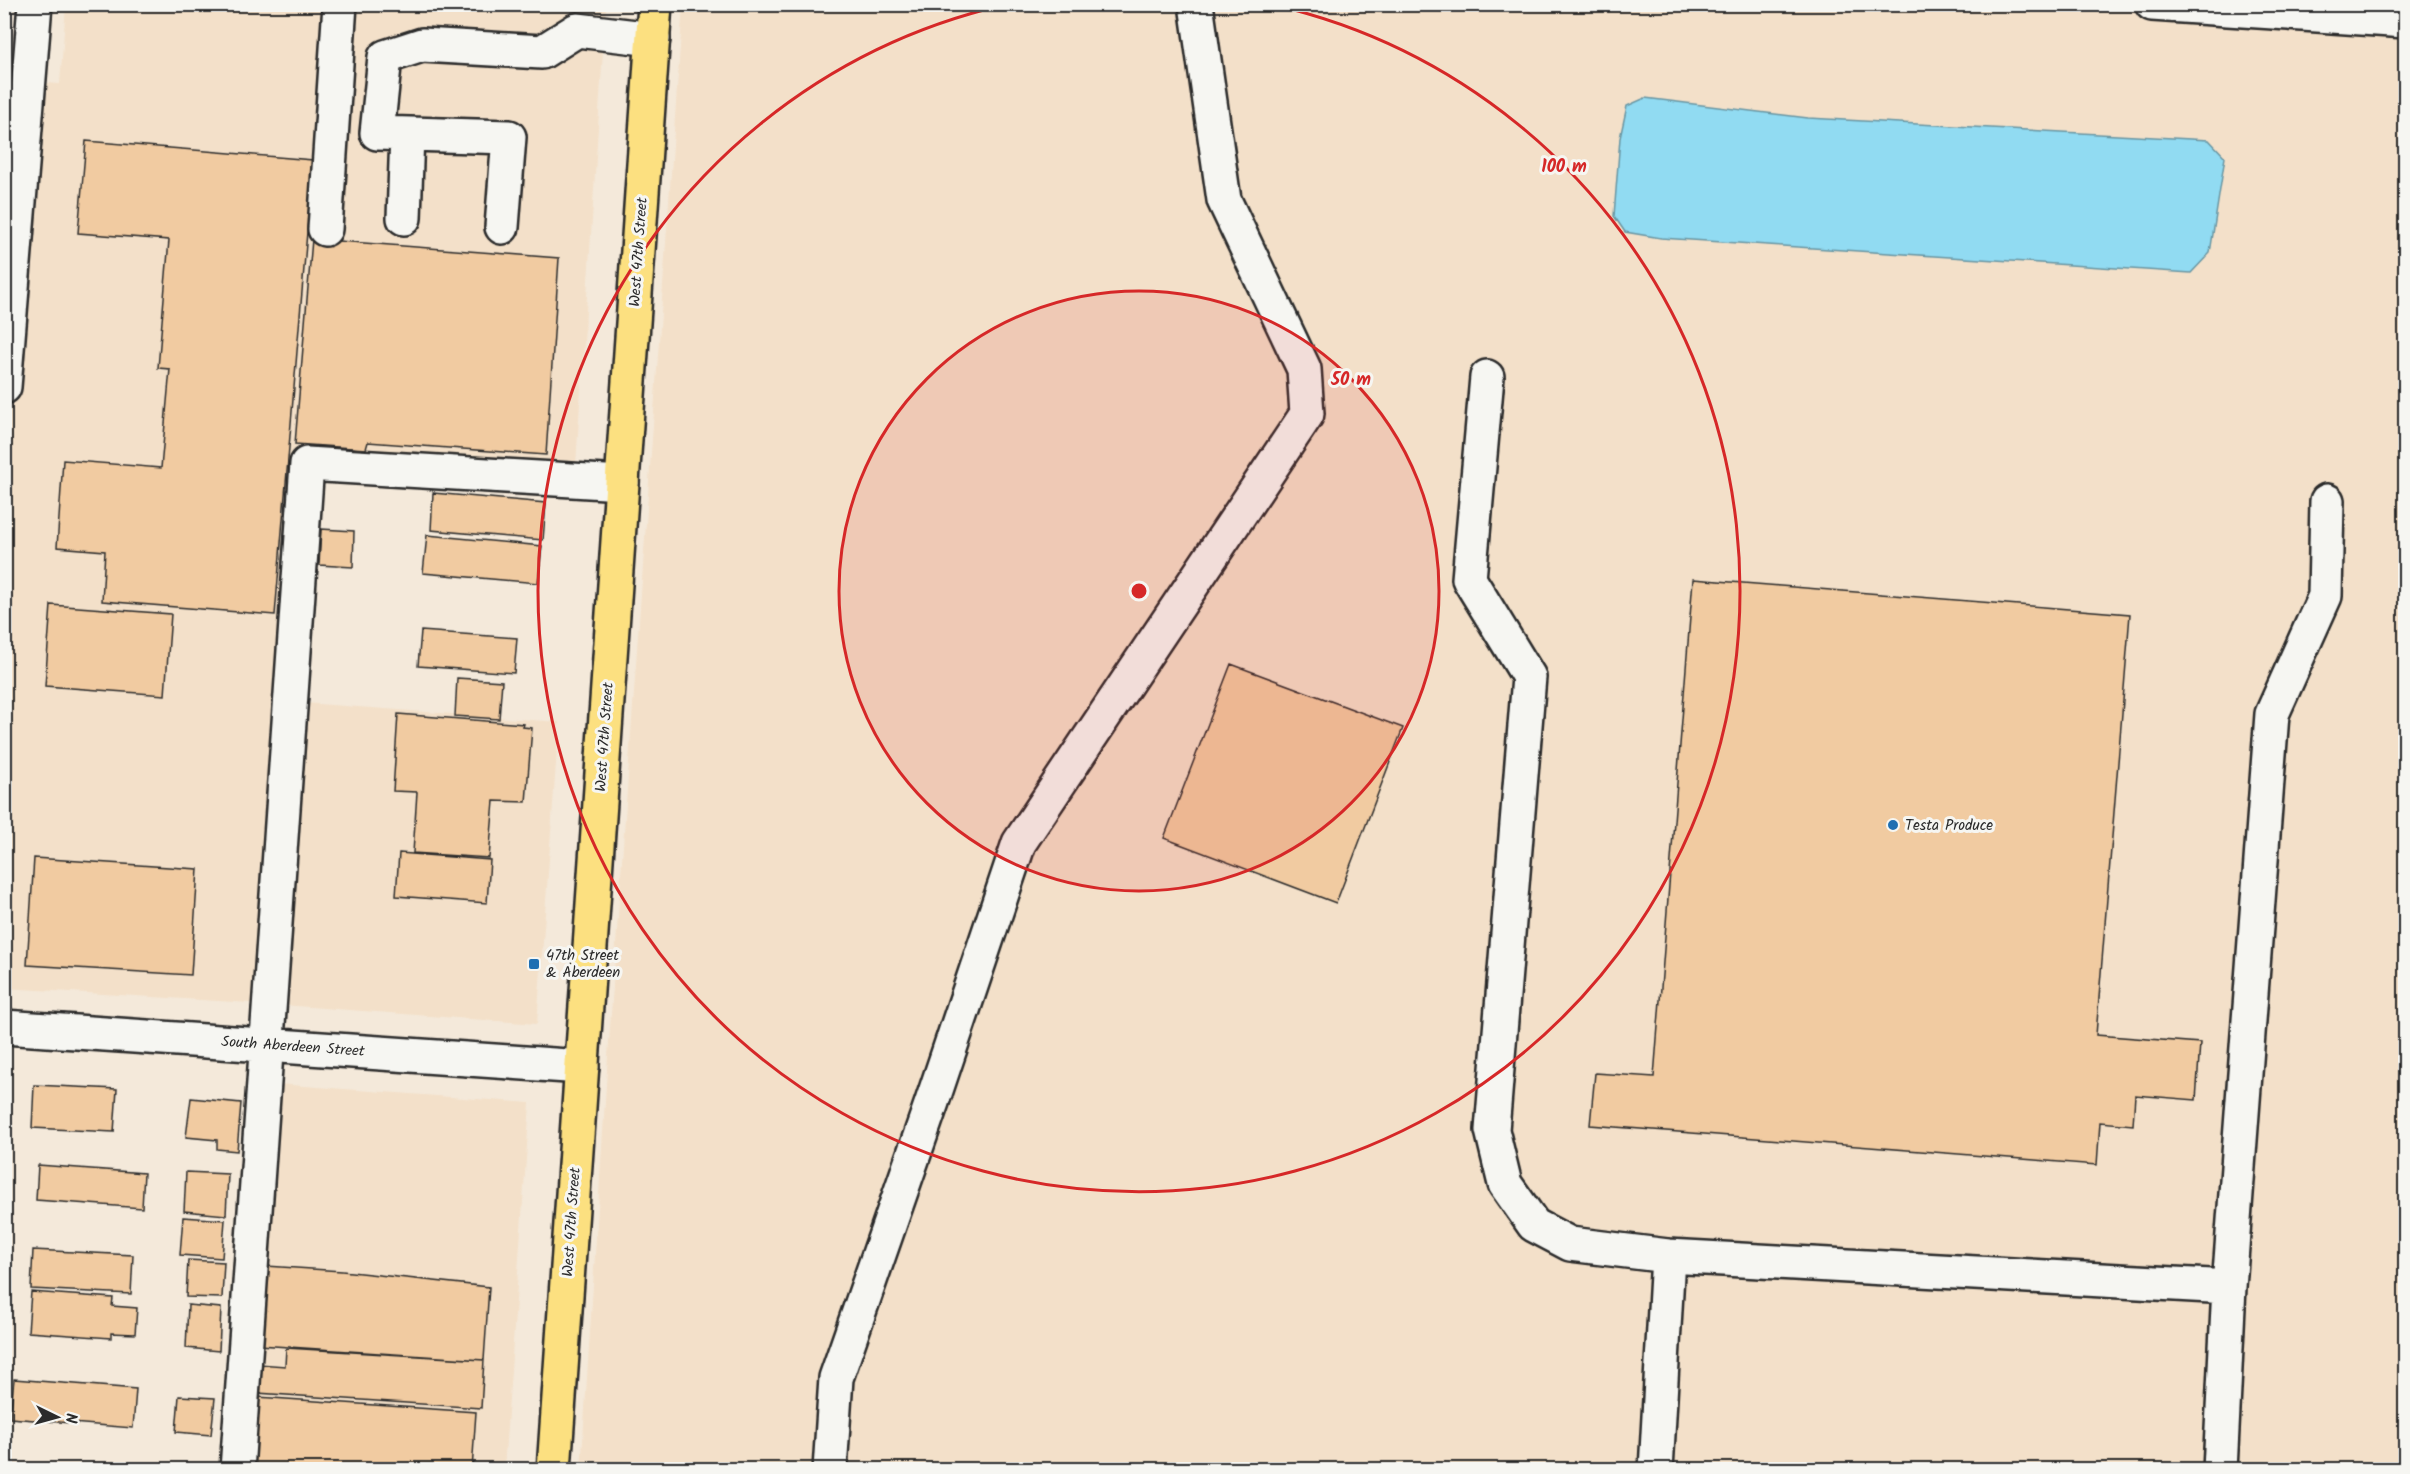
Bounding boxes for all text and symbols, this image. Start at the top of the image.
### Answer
text: 100 m [1541,153,1587,182]
street label: West 47th Street [623,196,655,308]
text: 50 m [1330,366,1371,395]
centre of rings [1129,581,1149,601]
street label: West 47th Street [589,681,621,793]
place label: Testa Produce [1905,814,1993,838]
marker: Testa Produce [1886,818,1900,832]
place label: 47th Street & Aberdeen [546,944,620,985]
marker: 47th Street & Aberdeen [527,957,541,971]
street label: South Aberdeen Street [220,1030,366,1064]
street label: West 47th Street [556,1166,588,1278]
north arrow [27,1387,87,1447]
text: N [58,1412,83,1424]

